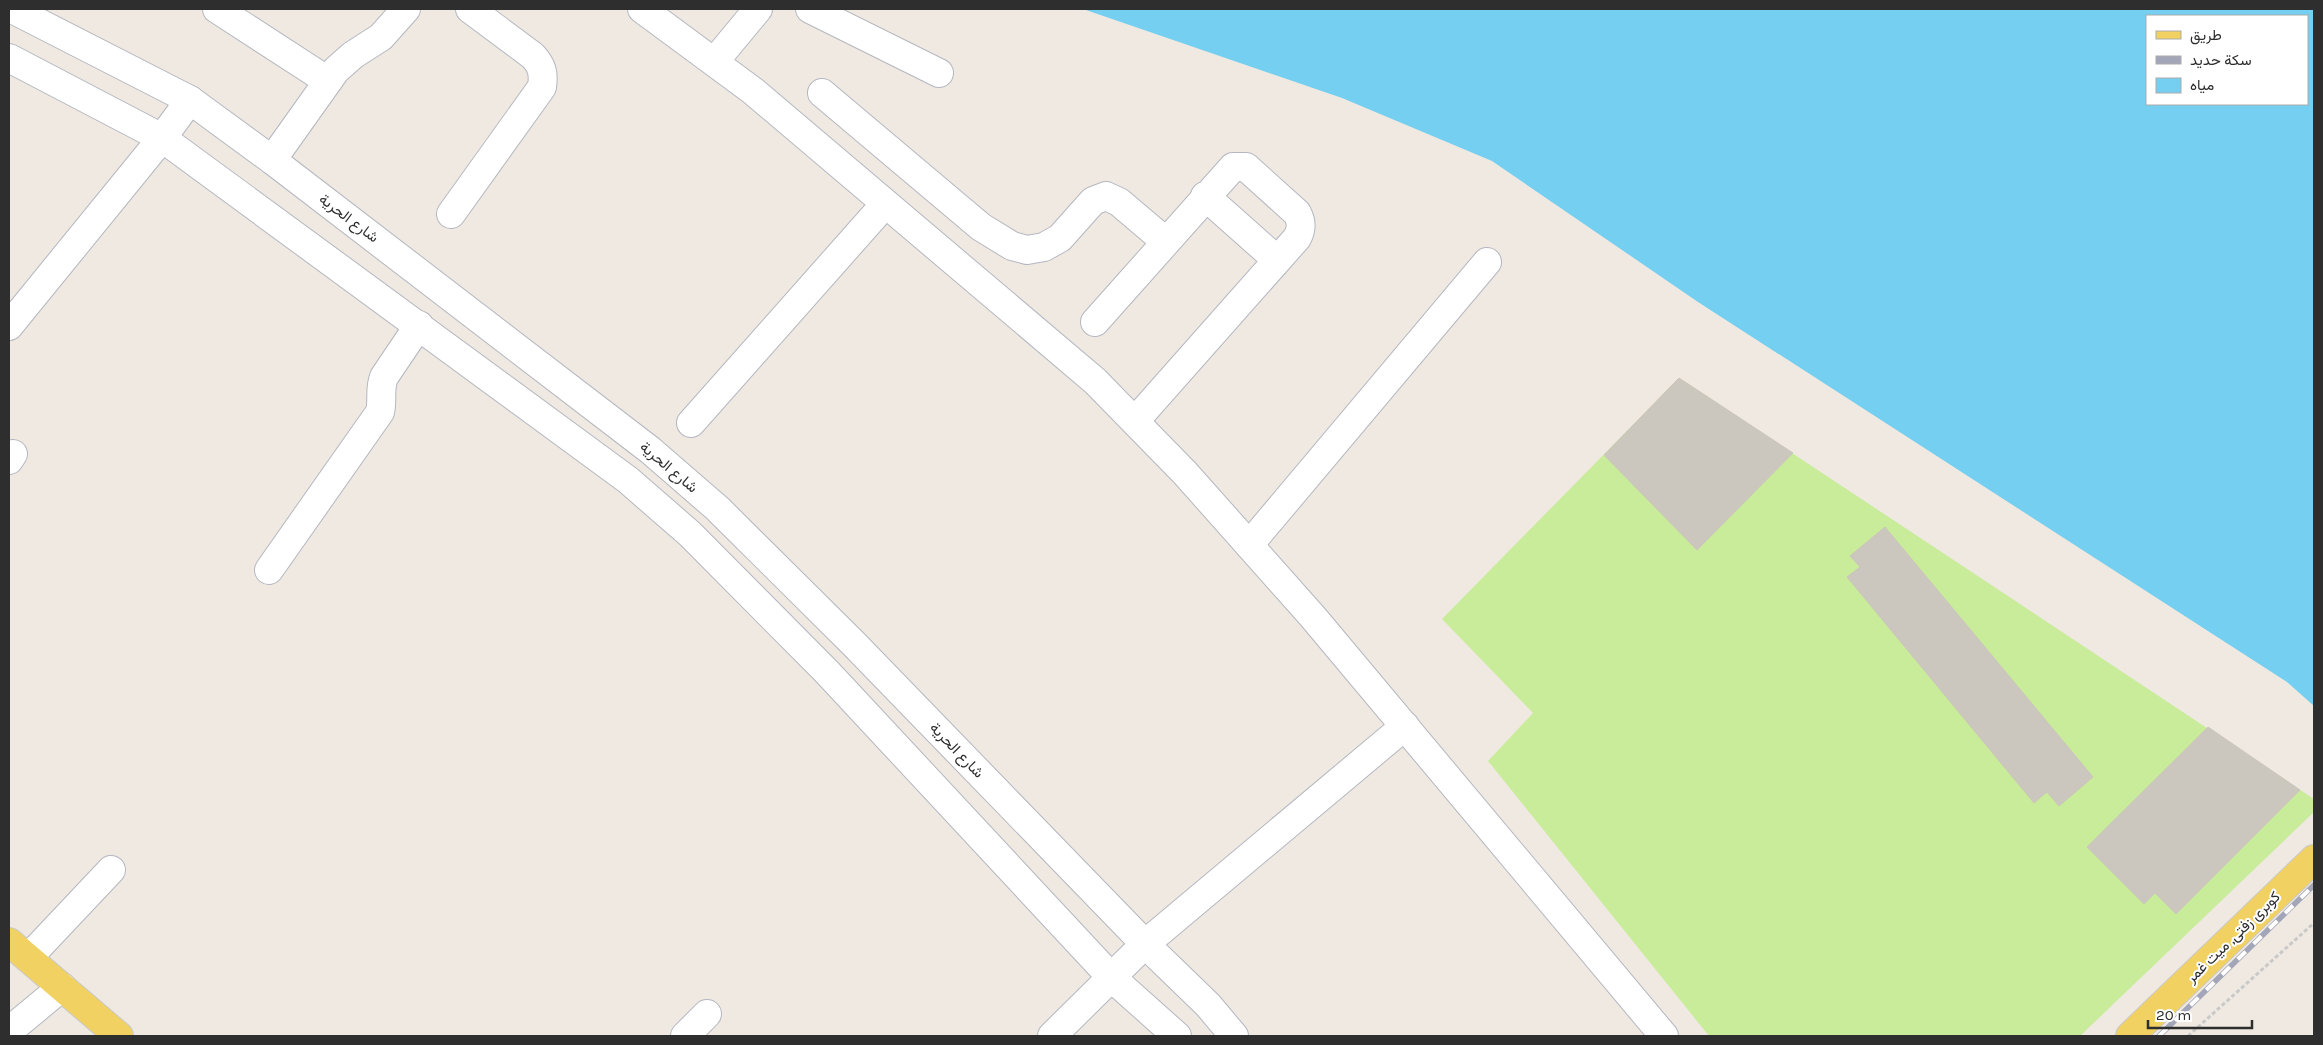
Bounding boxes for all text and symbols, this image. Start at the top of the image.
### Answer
legend [2146,15,2308,105]
text: طريق [2190,26,2222,45]
text: سكة حديد [2190,51,2252,69]
text: مياه [2190,76,2214,94]
street label: شارع الحرية [314,190,382,248]
street label: شارع الحرية [635,438,702,498]
street label: شارع الحرية [925,719,988,783]
street label: كوبرى زفتى, ميت غمر [2182,887,2285,988]
scale bar [2148,998,2252,1030]
text: 20 m [2156,1006,2191,1024]

